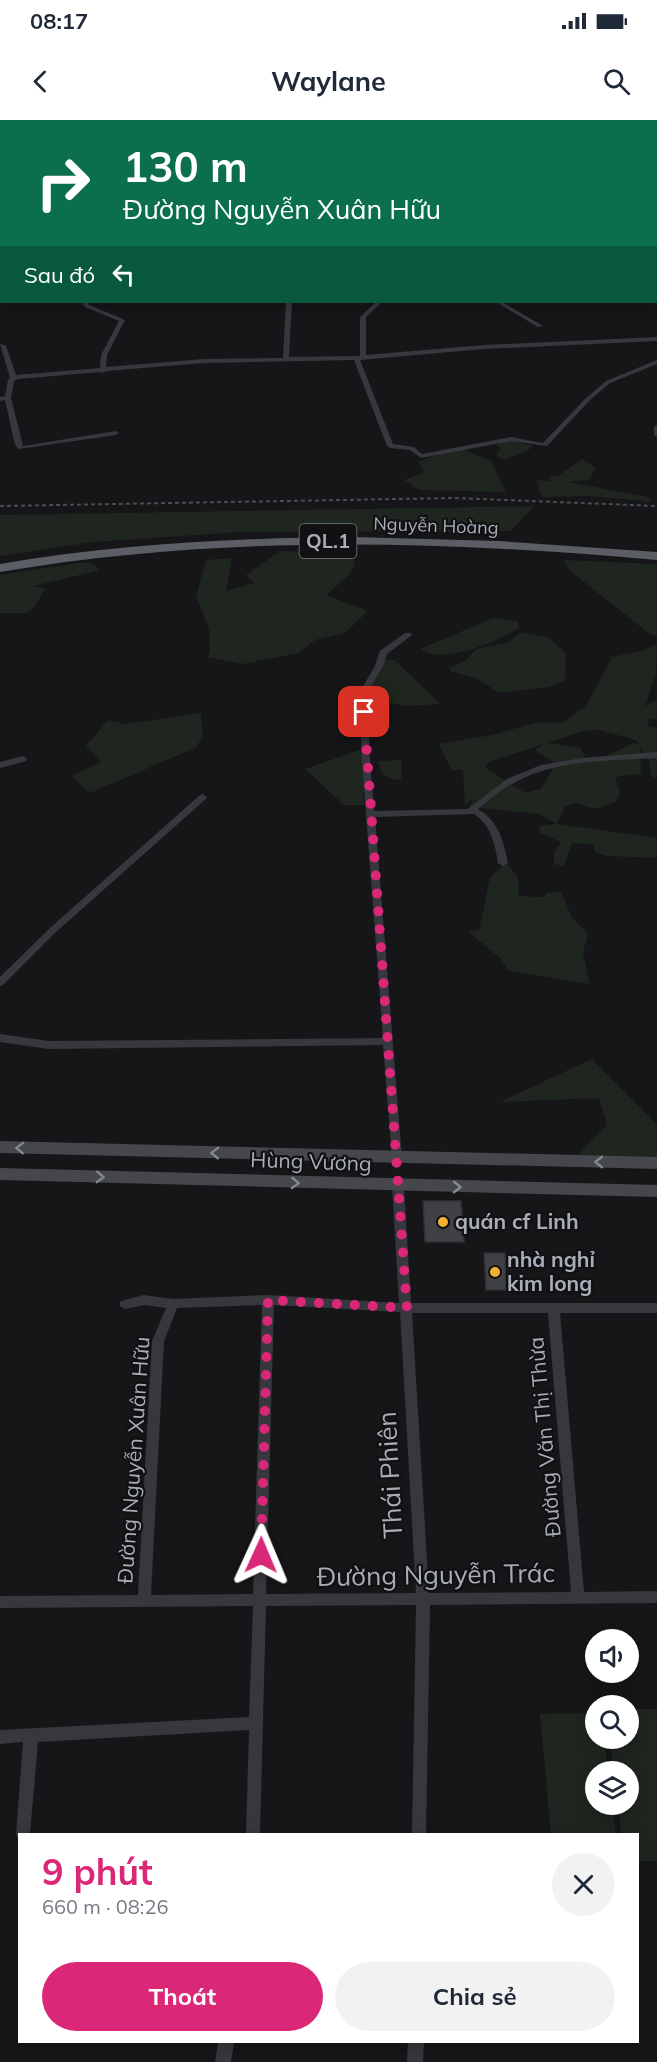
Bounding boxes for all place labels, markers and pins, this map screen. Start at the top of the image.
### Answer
pin [338,686,389,737]
place label: quán cf Linh [455,1208,579,1234]
marker: quán cf Linh [436,1215,450,1229]
place label: nhà nghỉ kim long [507,1246,595,1296]
marker: nhà nghỉ kim long [488,1265,502,1279]

